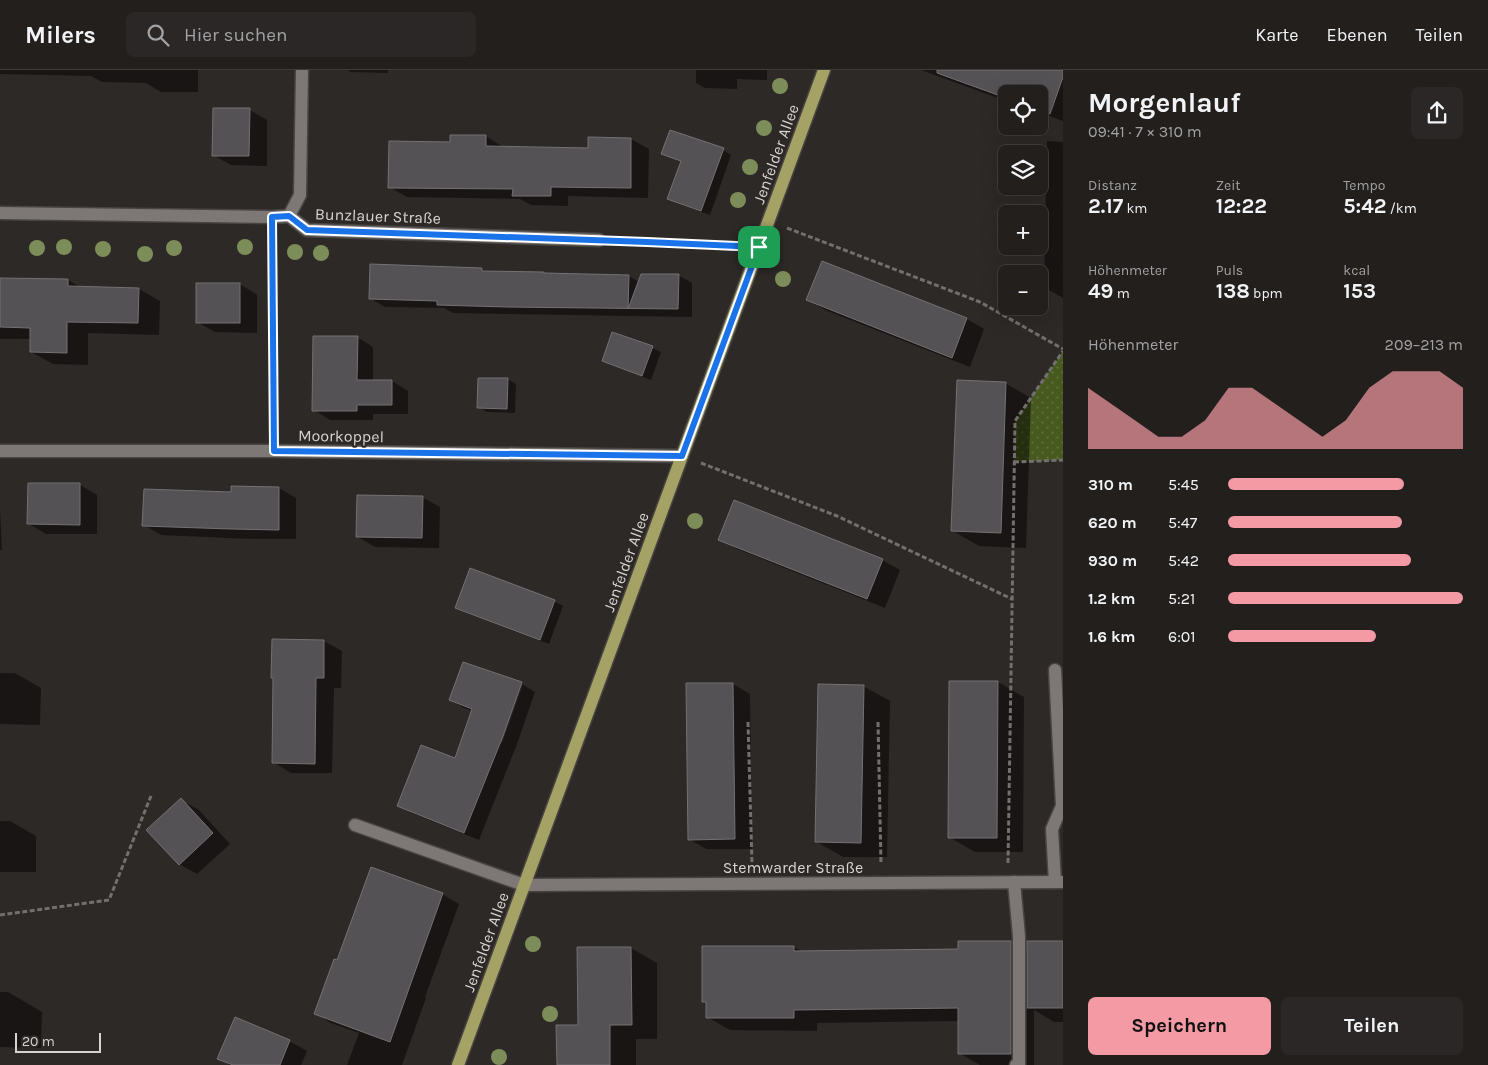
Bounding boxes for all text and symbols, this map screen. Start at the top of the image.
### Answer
search box [126,12,476,57]
text: Milers [25,21,96,49]
icon: search [144,21,172,49]
text: Hier suchen [184,24,287,46]
text: Karte [1255,24,1299,46]
text: Ebenen [1327,24,1388,46]
text: Teilen [1416,24,1463,46]
map controls [998,85,1048,315]
button: locate [998,85,1048,135]
text: Morgenlauf [1088,86,1240,119]
button: share [1411,87,1463,139]
street label: Jenfelder Allee [749,102,803,206]
text: 09:41 · 7 × 310 m [1088,122,1202,141]
button: layers [998,145,1048,195]
text: Distanz [1088,177,1137,194]
text: Zeit [1216,177,1241,194]
text: Tempo [1343,177,1385,194]
text: 2.17 [1088,194,1123,218]
text: 12:22 [1216,194,1267,218]
text: 5:42 [1343,194,1386,218]
text: km [1123,200,1147,217]
text: /km [1386,200,1417,217]
street label: Bunzlauer Straße [315,204,441,228]
button: + [998,205,1048,255]
pin [738,226,780,268]
icon: arrive [745,233,773,261]
text: Höhenmeter [1088,262,1167,279]
text: Puls [1216,262,1243,279]
text: kcal [1343,262,1370,279]
button: − [998,265,1048,315]
text: 49 [1088,279,1113,303]
text: 138 [1216,279,1250,303]
text: 153 [1343,279,1376,303]
text: m [1113,285,1130,302]
text: bpm [1250,285,1283,302]
text: Höhenmeter [1088,335,1178,354]
text: 209–213 m [1385,335,1463,354]
street label: Moorkoppel [298,426,384,446]
text: 310 m [1088,475,1133,494]
text: 5:45 [1168,475,1199,494]
street label: Jenfelder Allee [599,510,653,614]
text: 620 m [1088,513,1137,532]
text: 5:47 [1168,513,1197,532]
text: 930 m [1088,551,1137,570]
text: 5:42 [1168,551,1199,570]
text: 1.2 km [1088,589,1136,608]
text: 5:21 [1168,589,1195,608]
text: 1.6 km [1088,627,1136,646]
text: 6:01 [1168,627,1196,646]
street label: Stemwarder Straße [723,858,863,877]
street label: Jenfelder Allee [459,890,513,994]
button: Speichern [1088,997,1271,1055]
button: Teilen [1281,997,1463,1055]
scale bar [15,1030,101,1053]
text: 20 m [22,1033,55,1050]

